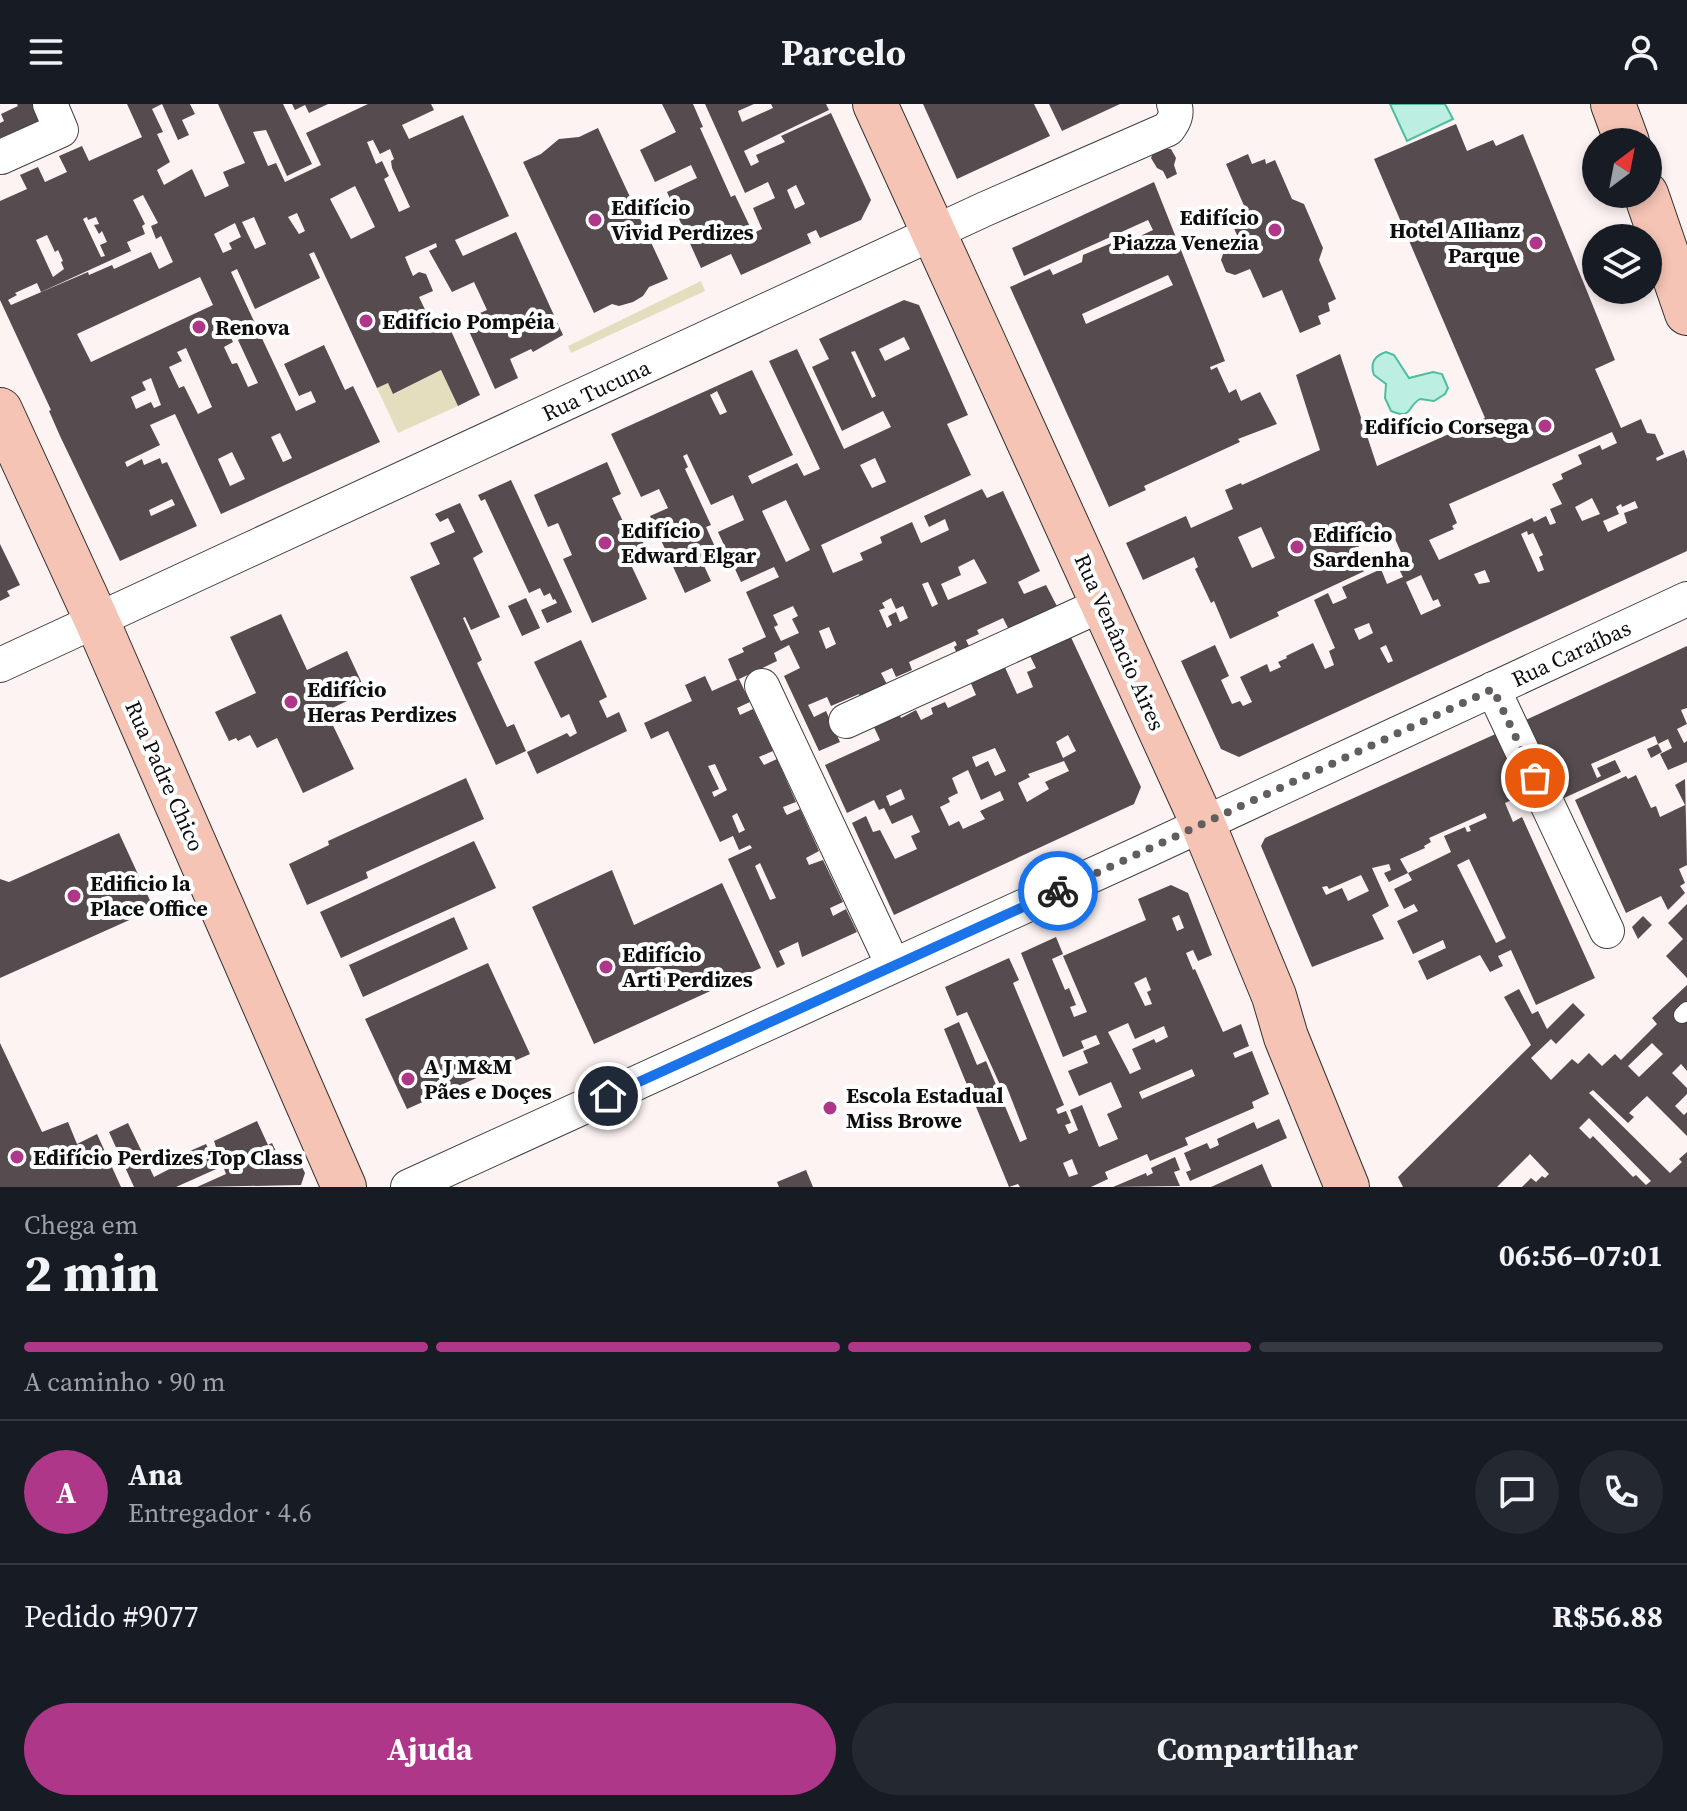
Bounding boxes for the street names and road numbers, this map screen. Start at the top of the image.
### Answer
street label: Rua Tucuna [537,351,656,428]
street label: Rua Venâncio Aires [1068,549,1172,735]
street label: Rua Caraíbas [1506,612,1636,694]
street label: Rua Padre Chico [118,696,212,856]

